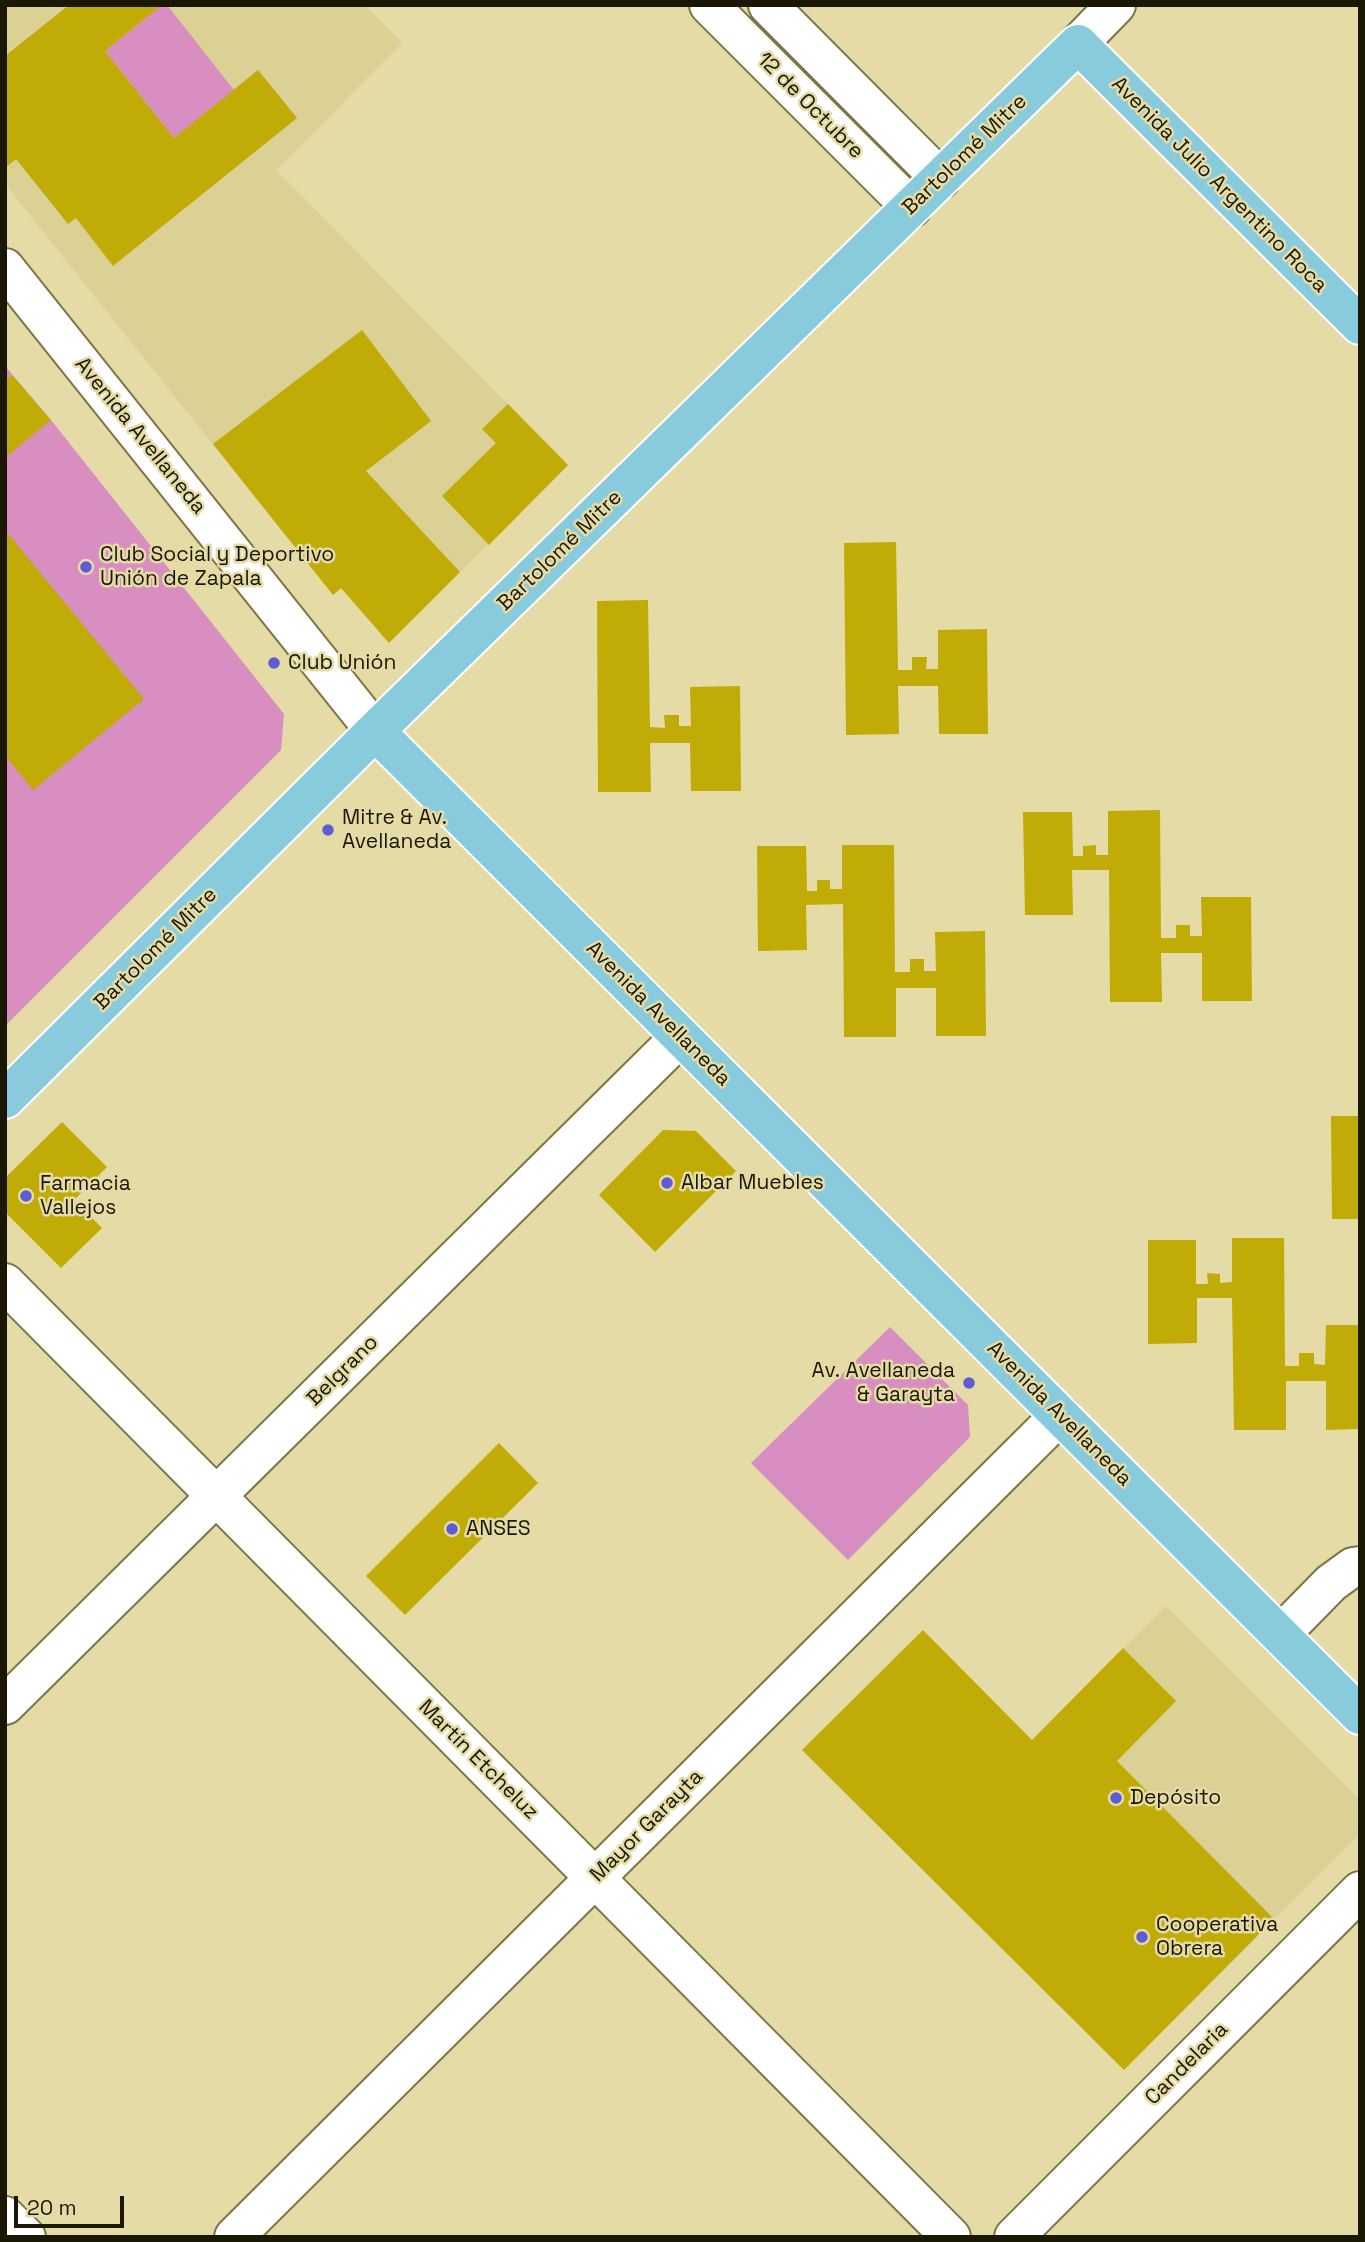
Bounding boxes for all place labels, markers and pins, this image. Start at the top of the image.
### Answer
place label: Club Social y Deportivo Unión de Zapala [100,542,334,592]
marker: Club Social y Deportivo Unión de Zapala [78,559,94,575]
place label: Club Unión [288,650,396,676]
marker: Club Unión [266,655,282,671]
place label: Mitre & Av. Avellaneda [342,805,451,855]
marker: Mitre & Av. Avellaneda [320,822,336,838]
place label: Albar Muebles [681,1170,824,1196]
place label: Farmacia Vallejos [40,1171,131,1221]
marker: Albar Muebles [659,1175,675,1191]
marker: Farmacia Vallejos [18,1188,34,1204]
place label: Av. Avellaneda & Garayta [812,1358,955,1408]
marker: Av. Avellaneda & Garayta [961,1375,977,1391]
place label: ANSES [466,1516,531,1542]
marker: ANSES [444,1521,460,1537]
place label: Depósito [1130,1785,1221,1811]
marker: Depósito [1108,1790,1124,1806]
place label: Cooperativa Obrera [1156,1912,1278,1962]
marker: Cooperativa Obrera [1134,1929,1150,1945]

